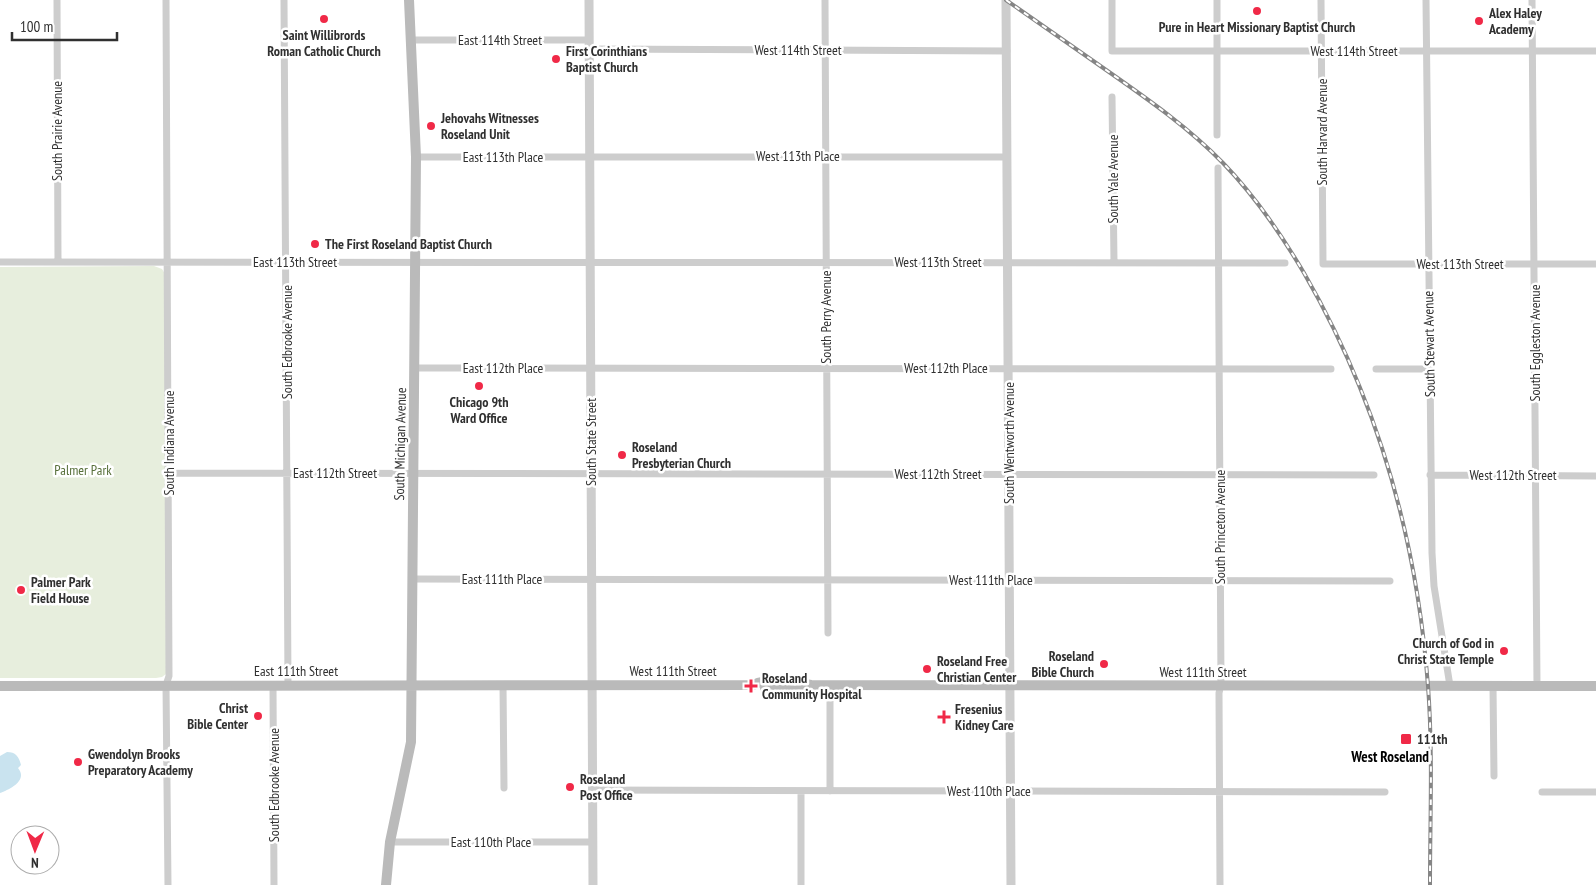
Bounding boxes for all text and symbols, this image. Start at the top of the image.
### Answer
place label: Alex Haley Academy [1488,4,1542,38]
marker: Pure in Heart Missionary Baptist Church [1251,5,1263,17]
scale bar [12,10,118,42]
marker: Saint Willibrords Roman Catholic Church [318,13,330,25]
marker: Alex Haley Academy [1473,15,1485,27]
text: 100 m [20,17,53,36]
place label: Pure in Heart Missionary Baptist Church [1159,18,1355,36]
place label: Saint Willibrords Roman Catholic Church [267,26,381,60]
street label: East 114th Street [458,31,542,49]
street label: West 114th Street [754,41,842,59]
place label: First Corinthians Baptist Church [566,42,647,76]
street label: West 114th Street [1310,42,1398,60]
marker: First Corinthians Baptist Church [550,53,562,65]
street label: South Harvard Avenue [1313,78,1331,185]
street label: South Prairie Avenue [48,81,66,181]
place label: Jehovahs Witnesses Roseland Unit [440,109,539,143]
marker: Jehovahs Witnesses Roseland Unit [425,120,437,132]
street label: South Yale Avenue [1104,134,1122,223]
street label: West 113th Place [756,147,840,165]
street label: East 113th Place [463,148,544,166]
place label: The First Roseland Baptist Church [325,235,492,253]
marker: The First Roseland Baptist Church [309,238,321,250]
street label: East 113th Street [253,253,337,271]
street label: West 113th Street [894,253,982,271]
street label: West 113th Street [1416,255,1504,273]
street label: South Perry Avenue [817,270,835,364]
street label: South Eggleston Avenue [1526,284,1544,401]
street label: South Edbrooke Avenue [278,285,296,399]
street label: South Stewart Avenue [1419,290,1439,397]
street label: East 112th Place [463,359,544,377]
street label: West 112th Place [904,359,988,377]
marker: Chicago 9th Ward Office [473,380,485,392]
street label: South Wentworth Avenue [1000,382,1018,504]
street label: South Michigan Avenue [390,387,410,501]
street label: South Indiana Avenue [160,390,178,495]
place label: Chicago 9th Ward Office [450,393,508,427]
street label: South State Street [582,398,600,486]
place label: Roseland Presbyterian Church [632,438,731,472]
marker: Roseland Presbyterian Church [616,449,628,461]
park label: Palmer Park [54,461,112,479]
street label: East 112th Street [293,464,377,482]
street label: West 112th Street [894,465,982,483]
street label: West 112th Street [1469,466,1557,484]
street label: South Princeton Avenue [1211,470,1229,584]
street label: East 111th Place [462,570,543,588]
street label: West 111th Place [949,571,1033,589]
place label: Palmer Park Field House [31,573,91,607]
marker: Palmer Park Field House [15,584,27,596]
place label: Church of God in Christ State Temple [1398,634,1494,668]
marker: Church of God in Christ State Temple [1498,645,1510,657]
place label: Roseland Bible Church [1031,647,1094,681]
place label: Roseland Free Christian Center [937,652,1017,686]
marker: Roseland Bible Church [1098,658,1110,670]
street label: East 111th Street [254,662,338,680]
street label: West 111th Street [629,662,717,680]
marker: Roseland Free Christian Center [921,663,933,675]
street label: West 111th Street [1159,663,1247,681]
place label: Roseland Community Hospital [762,669,862,703]
marker: Roseland Community Hospital [744,679,758,693]
place label: Christ Bible Center [187,699,249,733]
place label: Fresenius Kidney Care [955,700,1014,734]
marker: Christ Bible Center [252,710,264,722]
marker: Fresenius Kidney Care [937,710,951,724]
street label: South Edbrooke Avenue [265,728,283,842]
place label: 111th [1417,730,1447,748]
marker: 111th [1399,732,1413,746]
place label: Gwendolyn Brooks Preparatory Academy [88,745,193,779]
district label: West Roseland [1350,747,1429,766]
marker: Gwendolyn Brooks Preparatory Academy [72,756,84,768]
place label: Roseland Post Office [580,770,633,804]
marker: Roseland Post Office [564,781,576,793]
street label: West 110th Place [947,782,1031,800]
north arrow [10,825,60,875]
street label: East 110th Place [451,833,532,851]
text: N [31,854,39,872]

